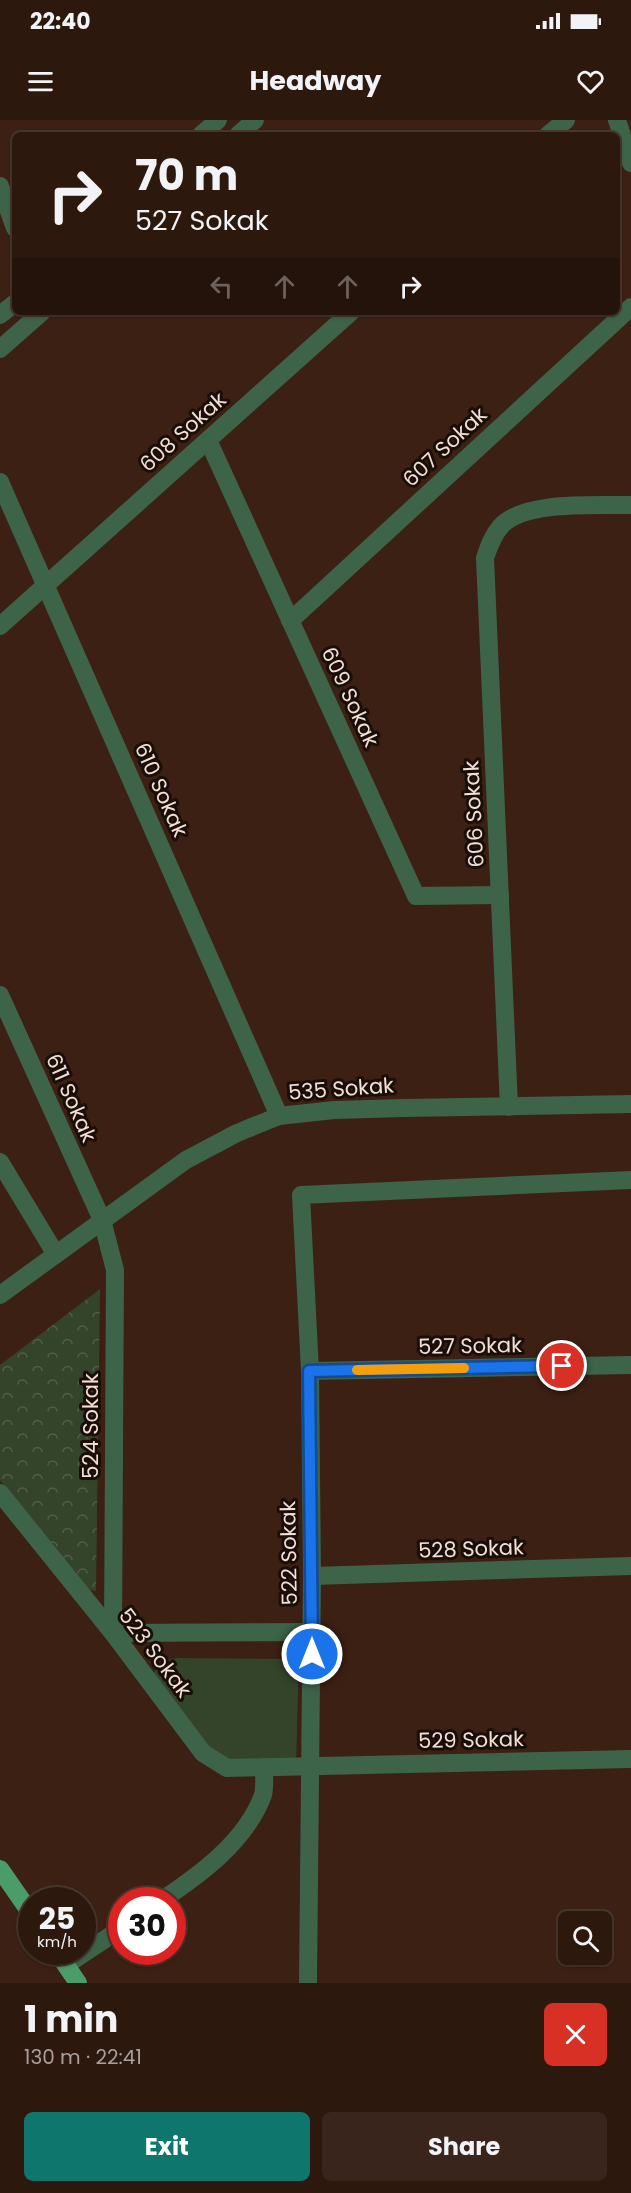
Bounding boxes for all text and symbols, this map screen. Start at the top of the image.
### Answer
text: 22:40 [30,6,91,37]
text: Headway [250,62,381,99]
icon: menu [24,65,57,98]
icon: heart [574,65,607,98]
text: 70 m [135,146,238,205]
icon: right [36,156,114,234]
text: 527 Sokak [135,202,269,239]
icon: left [205,270,238,303]
icon: ahead [268,270,301,303]
icon: ahead [331,270,364,303]
icon: right [394,270,427,303]
street label: 608 Sokak [133,385,232,478]
street label: 607 Sokak [396,400,493,493]
street label: 609 Sokak [315,642,386,752]
street label: 610 Sokak [128,738,195,842]
street label: 606 Sokak [456,760,491,868]
street label: 611 Sokak [39,1049,104,1147]
street label: 535 Sokak [287,1070,395,1107]
street label: 527 Sokak [418,1330,522,1361]
pin [536,1340,587,1391]
icon: arrive [545,1349,578,1382]
street label: 524 Sokak [76,1373,105,1479]
street label: 522 Sokak [273,1500,304,1606]
street label: 528 Sokak [418,1532,524,1565]
street label: 523 Sokak [112,1602,199,1703]
position arrow [280,1622,344,1686]
street label: 529 Sokak [418,1724,524,1755]
speed limit sign: 30 [108,1887,186,1965]
text: 25 [39,1897,75,1940]
map controls [558,1911,612,1965]
button: search [558,1911,612,1965]
text: km/h [37,1931,77,1952]
text: 1 min [24,1994,118,2045]
button: close [544,2003,607,2066]
text: 130 m · 22:41 [24,2043,142,2071]
button: Exit [24,2112,310,2181]
button: Share [322,2112,607,2181]

